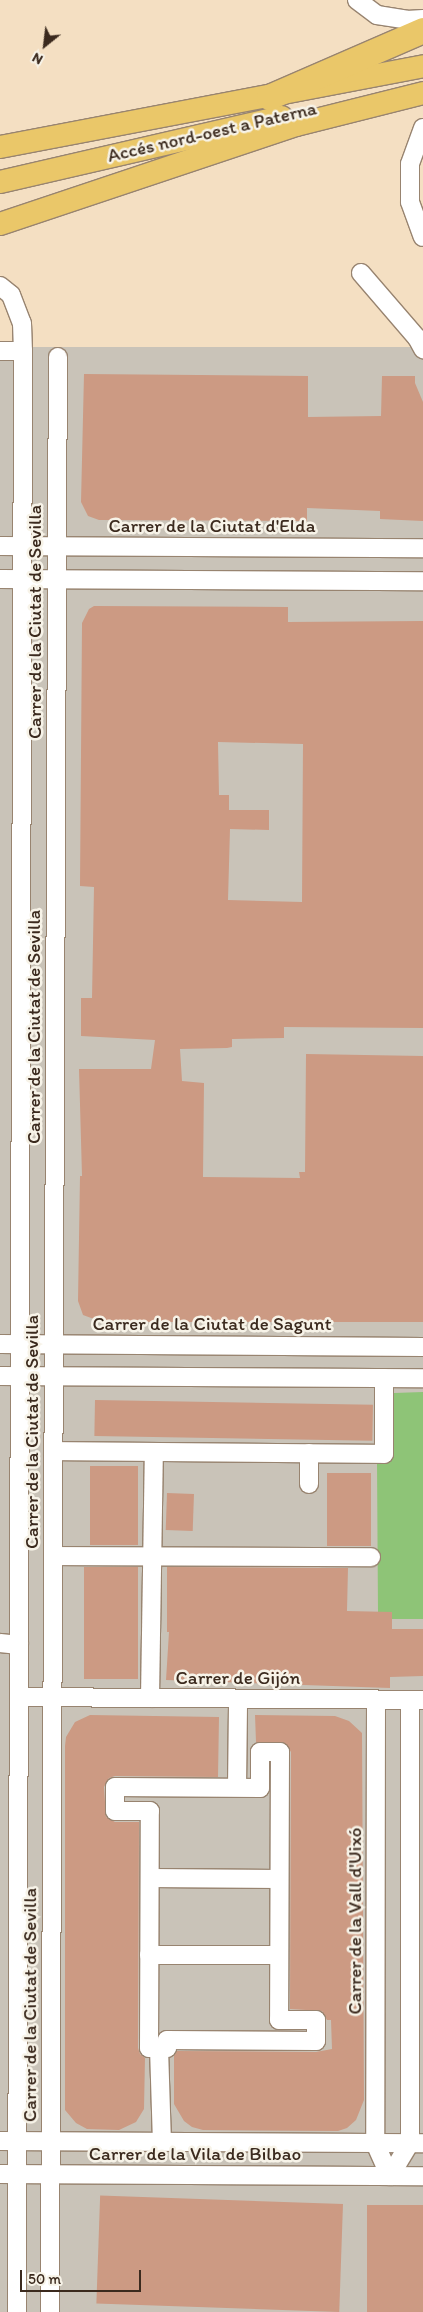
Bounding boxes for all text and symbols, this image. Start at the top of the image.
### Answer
north arrow [20,20,70,70]
text: N [29,49,46,68]
street label: Accés nord-oest a Paterna [105,97,319,167]
street label: Carrer de la Ciutat de Sevilla [24,505,46,739]
street label: Carrer de la Ciutat d'Elda [109,515,315,537]
street label: Carrer de la Ciutat de Sevilla [23,910,45,1144]
street label: Carrer de la Ciutat de Sagunt [93,1313,331,1335]
street label: Carrer de la Ciutat de Sevilla [21,1315,43,1549]
street label: Carrer de Gijón [176,1667,300,1689]
street label: Carrer de la Vall d'Uixó [344,1828,366,2014]
street label: Carrer de la Ciutat de Sevilla [19,1888,41,2122]
street label: Carrer de la Vila de Bilbao [89,2143,301,2165]
scale bar [22,2260,144,2292]
text: 50 m [28,2270,61,2288]

